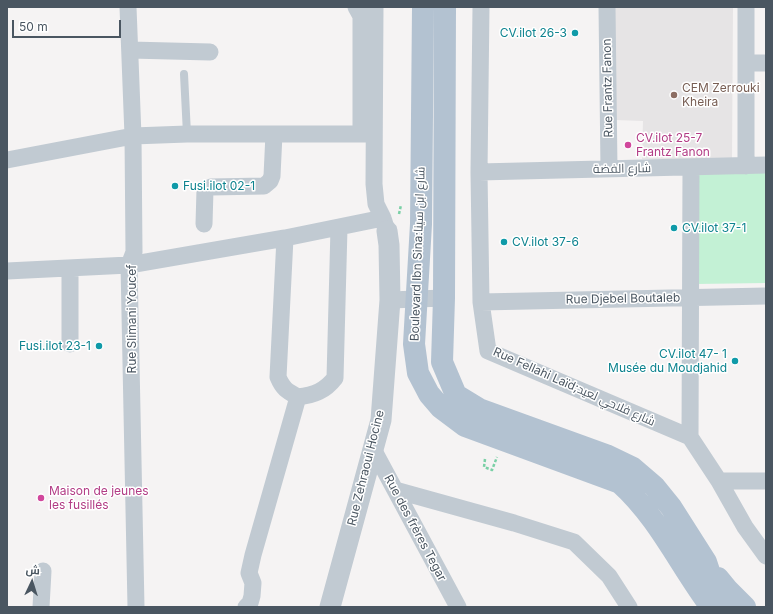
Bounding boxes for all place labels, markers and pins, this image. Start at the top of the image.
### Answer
place label: CV.ilot 26-3 [500,26,567,40]
marker: CV.ilot 26-3 [570,28,580,38]
place label: CEM Zerrouki Kheira [682,81,760,109]
marker: CEM Zerrouki Kheira [669,90,679,100]
place label: CV.ilot 25-7 Frantz Fanon [636,131,710,159]
marker: CV.ilot 25-7 Frantz Fanon [623,140,633,150]
place label: Fusi.ilot 02-1 [183,179,255,193]
marker: Fusi.ilot 02-1 [170,181,180,191]
place label: CV.ilot 37-1 [682,221,746,235]
marker: CV.ilot 37-1 [669,223,679,233]
place label: CV.ilot 37-6 [512,235,579,249]
marker: CV.ilot 37-6 [499,237,509,247]
place label: Fusi.ilot 23-1 [19,339,91,353]
marker: Fusi.ilot 23-1 [94,341,104,351]
place label: CV.ilot 47- 1 Musée du Moudjahid [608,347,727,375]
marker: CV.ilot 47- 1 Musée du Moudjahid [730,356,740,366]
place label: Maison de jeunes les fusillés [49,484,149,512]
marker: Maison de jeunes les fusillés [36,493,46,503]

